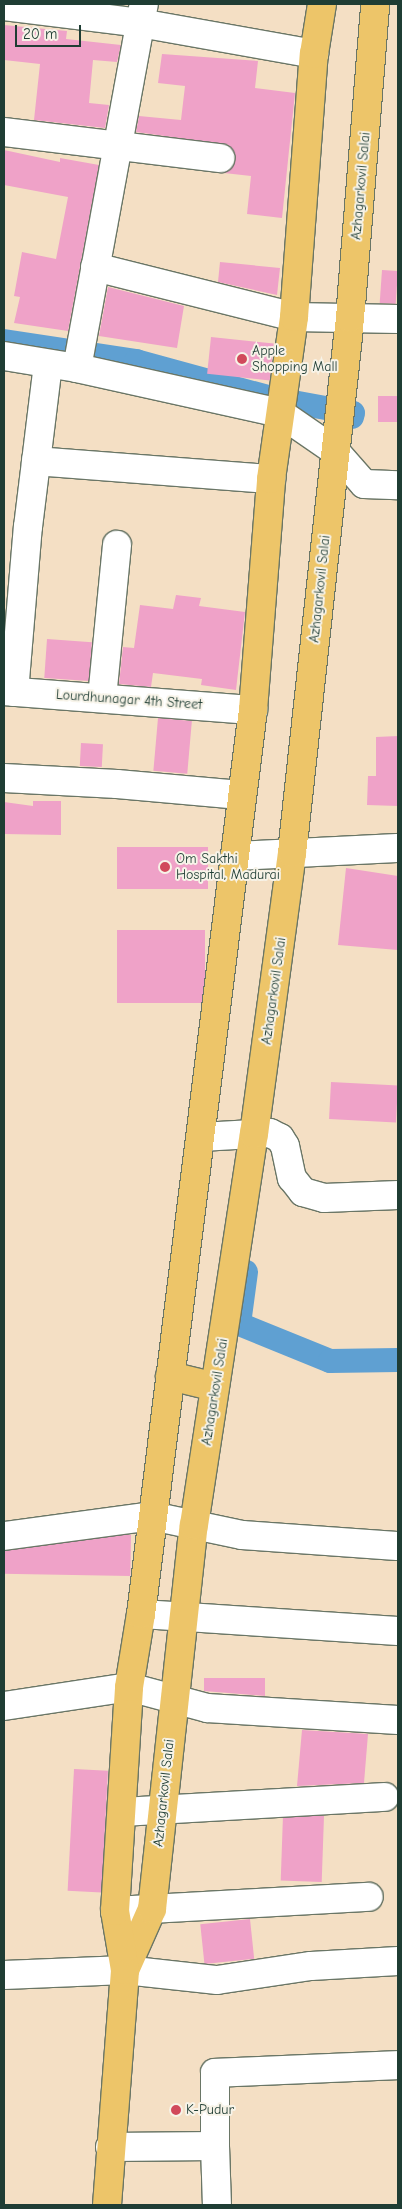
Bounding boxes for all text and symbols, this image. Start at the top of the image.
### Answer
scale bar [18,15,84,47]
text: 20 m [23,25,57,43]
street label: Azhagarkovil Salai [348,131,374,241]
place label: Apple Shopping Mall [252,343,338,376]
marker: Apple Shopping Mall [236,353,248,365]
street label: Azhagarkovil Salai [306,534,334,644]
street label: Lourdhunagar 4th Street [55,687,203,713]
place label: Om Sakthi Hospital, Madurai [176,851,280,884]
marker: Om Sakthi Hospital, Madurai [158,860,172,874]
street label: Azhagarkovil Salai [258,936,290,1046]
street label: Azhagarkovil Salai [198,1337,232,1447]
street label: Azhagarkovil Salai [150,1738,178,1848]
place label: K-Pudur [186,2102,234,2118]
marker: K-Pudur [170,2104,182,2116]

